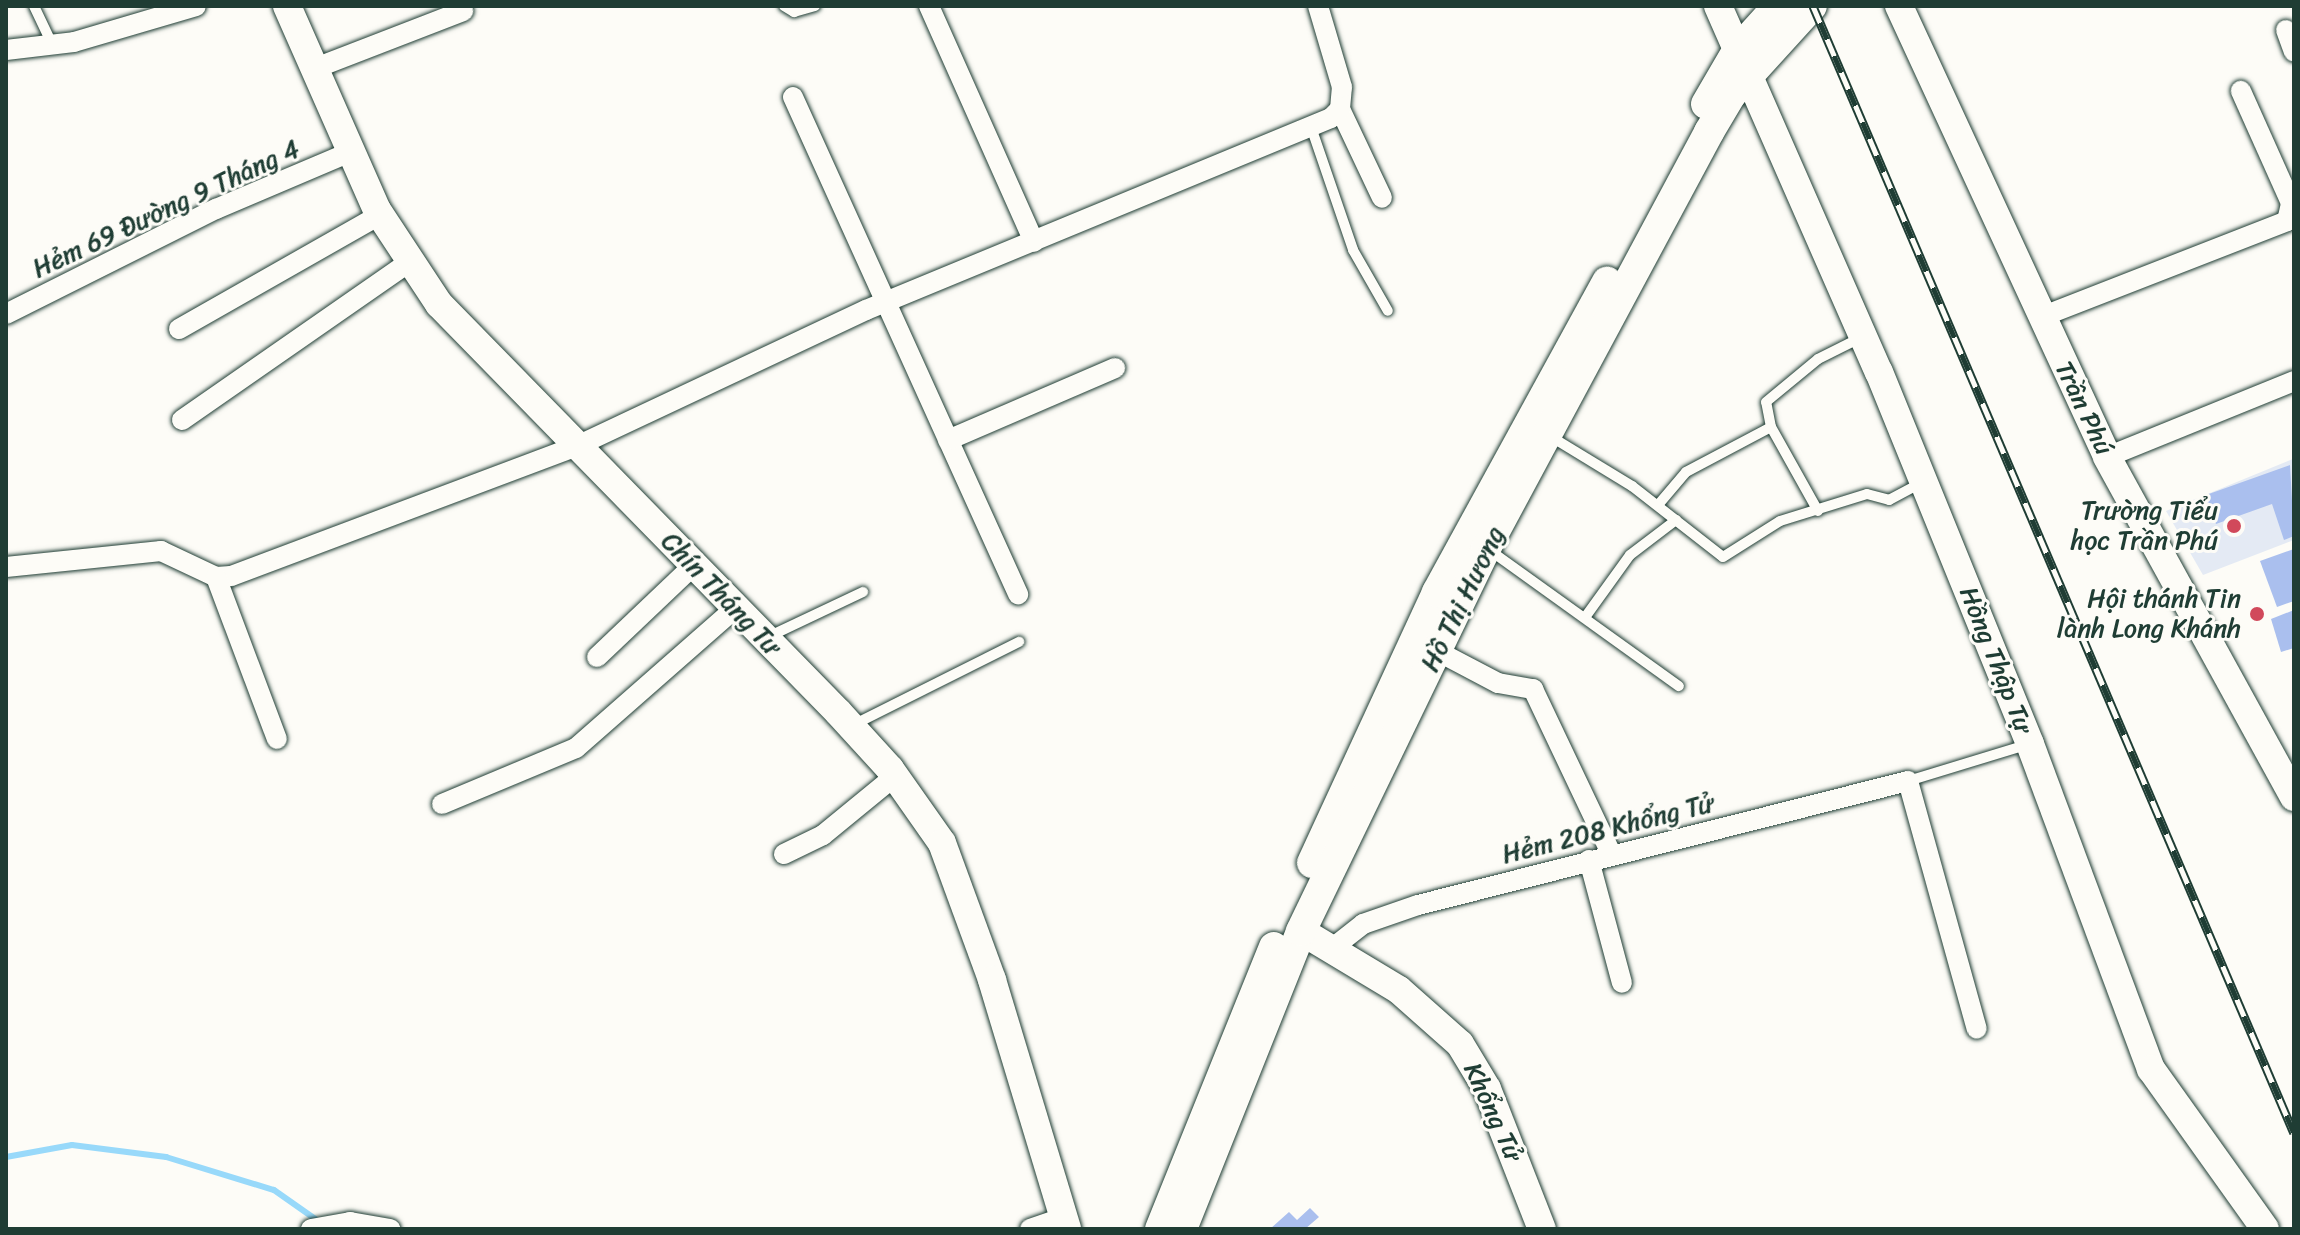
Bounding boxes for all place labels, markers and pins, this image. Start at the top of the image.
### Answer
place label: Trường Tiểu học Trần Phú [2071,495,2218,556]
marker: Trường Tiểu học Trần Phú [2225,517,2243,535]
place label: Hội thánh Tin lành Long Khánh [2057,583,2241,644]
marker: Hội thánh Tin lành Long Khánh [2248,605,2266,623]

